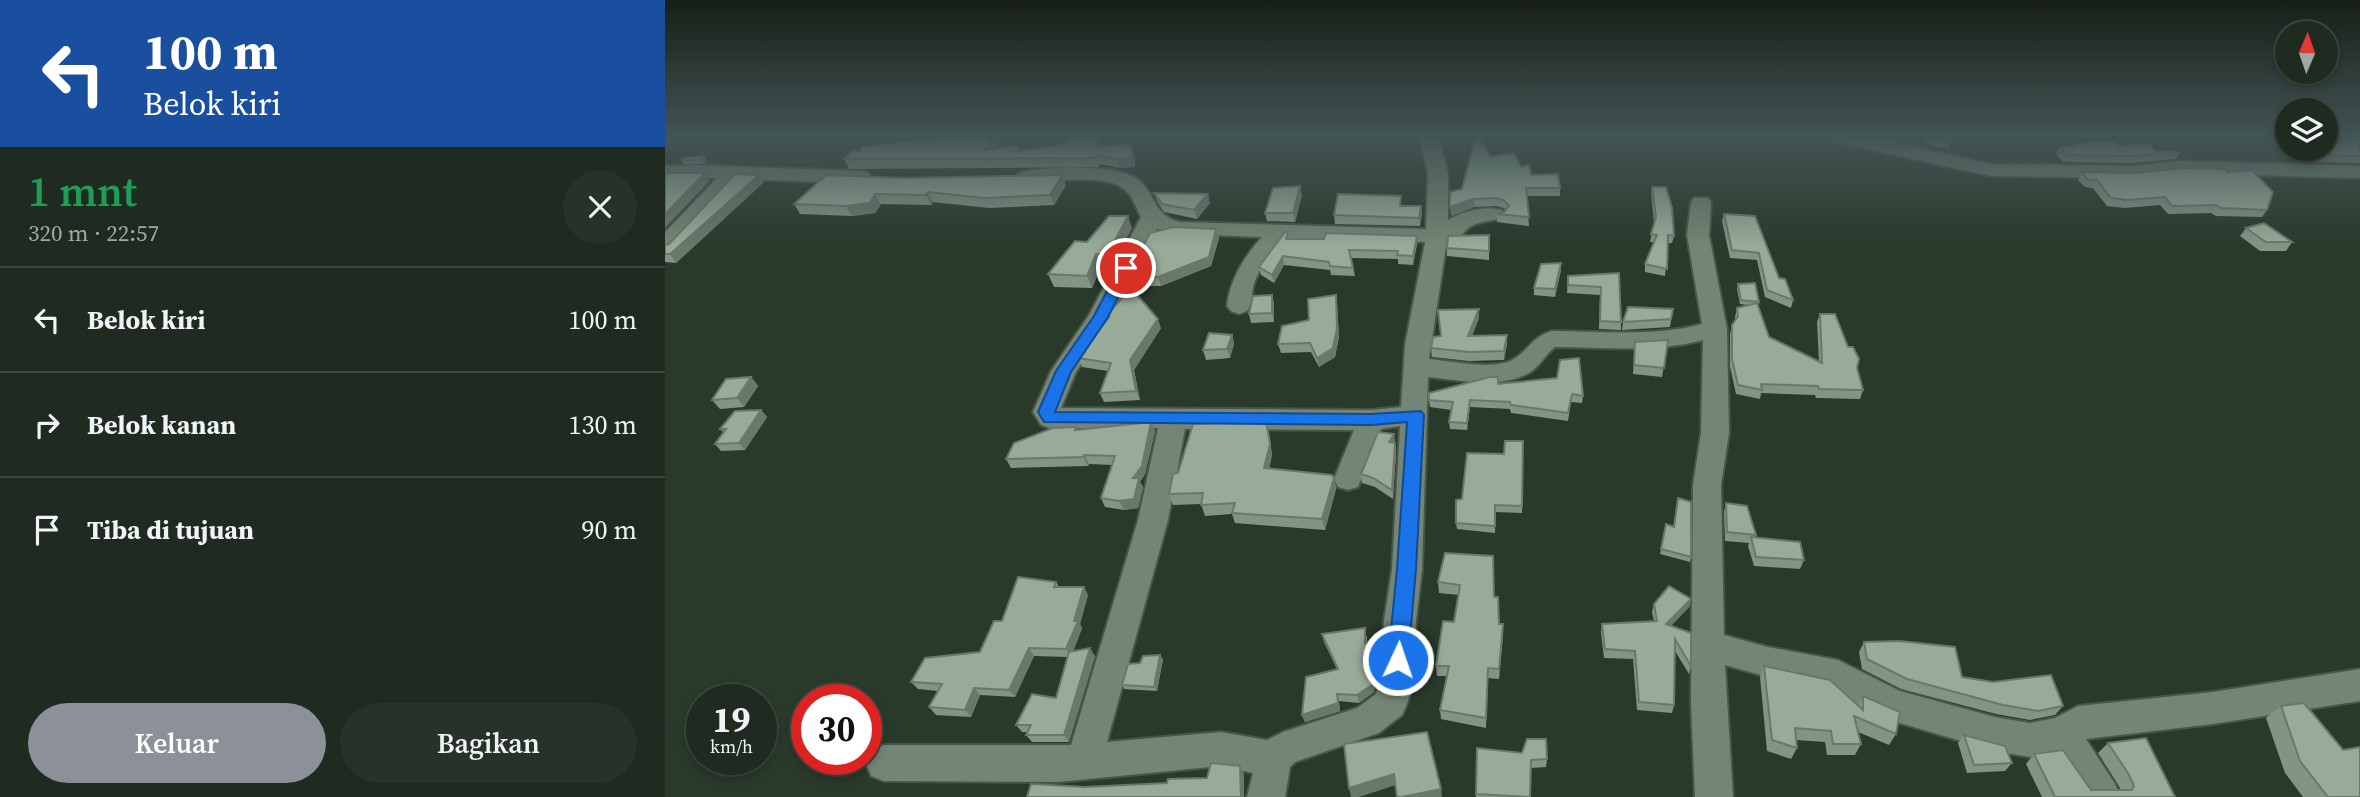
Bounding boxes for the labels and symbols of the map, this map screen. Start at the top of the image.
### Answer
north arrow [2275,21,2338,84]
pin [1096,238,1156,298]
position arrow [1361,623,1435,697]
speed limit sign: 30 [791,684,882,775]

